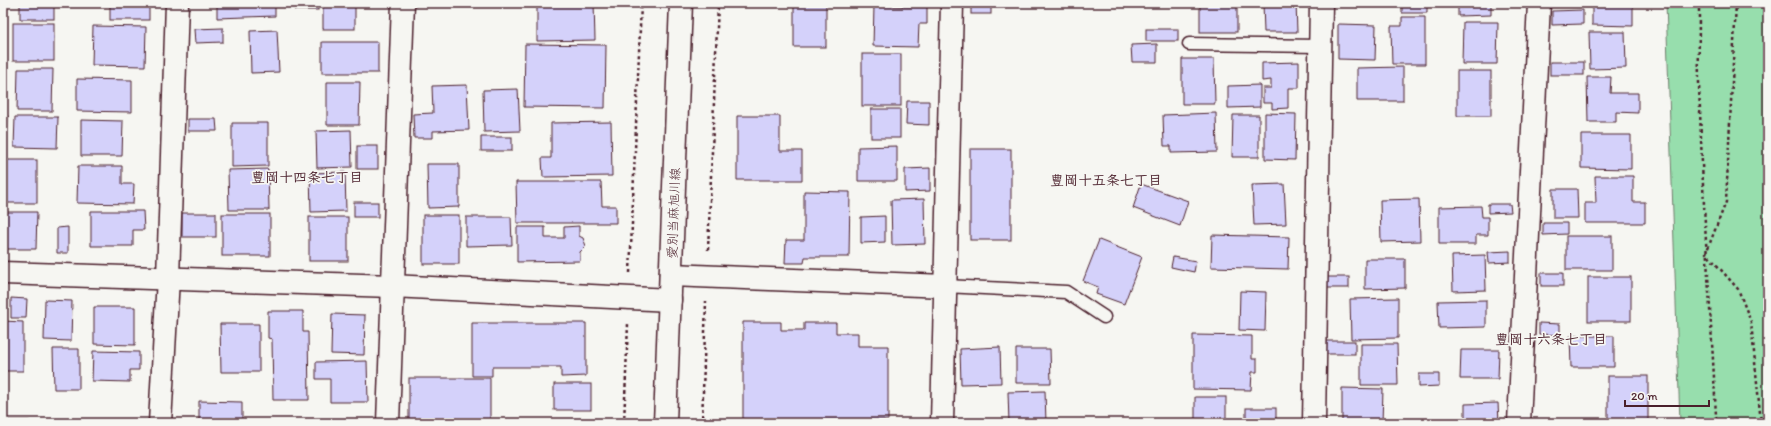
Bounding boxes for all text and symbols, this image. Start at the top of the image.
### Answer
street label: 愛別当麻旭川線 [664,166,683,259]
district label: 豊岡十四条七丁目 [251,169,363,186]
district label: 豊岡十五条七丁目 [1050,172,1162,189]
district label: 豊岡十六条七丁目 [1495,331,1607,348]
scale bar [1625,382,1709,408]
text: 20 m [1631,389,1658,403]

